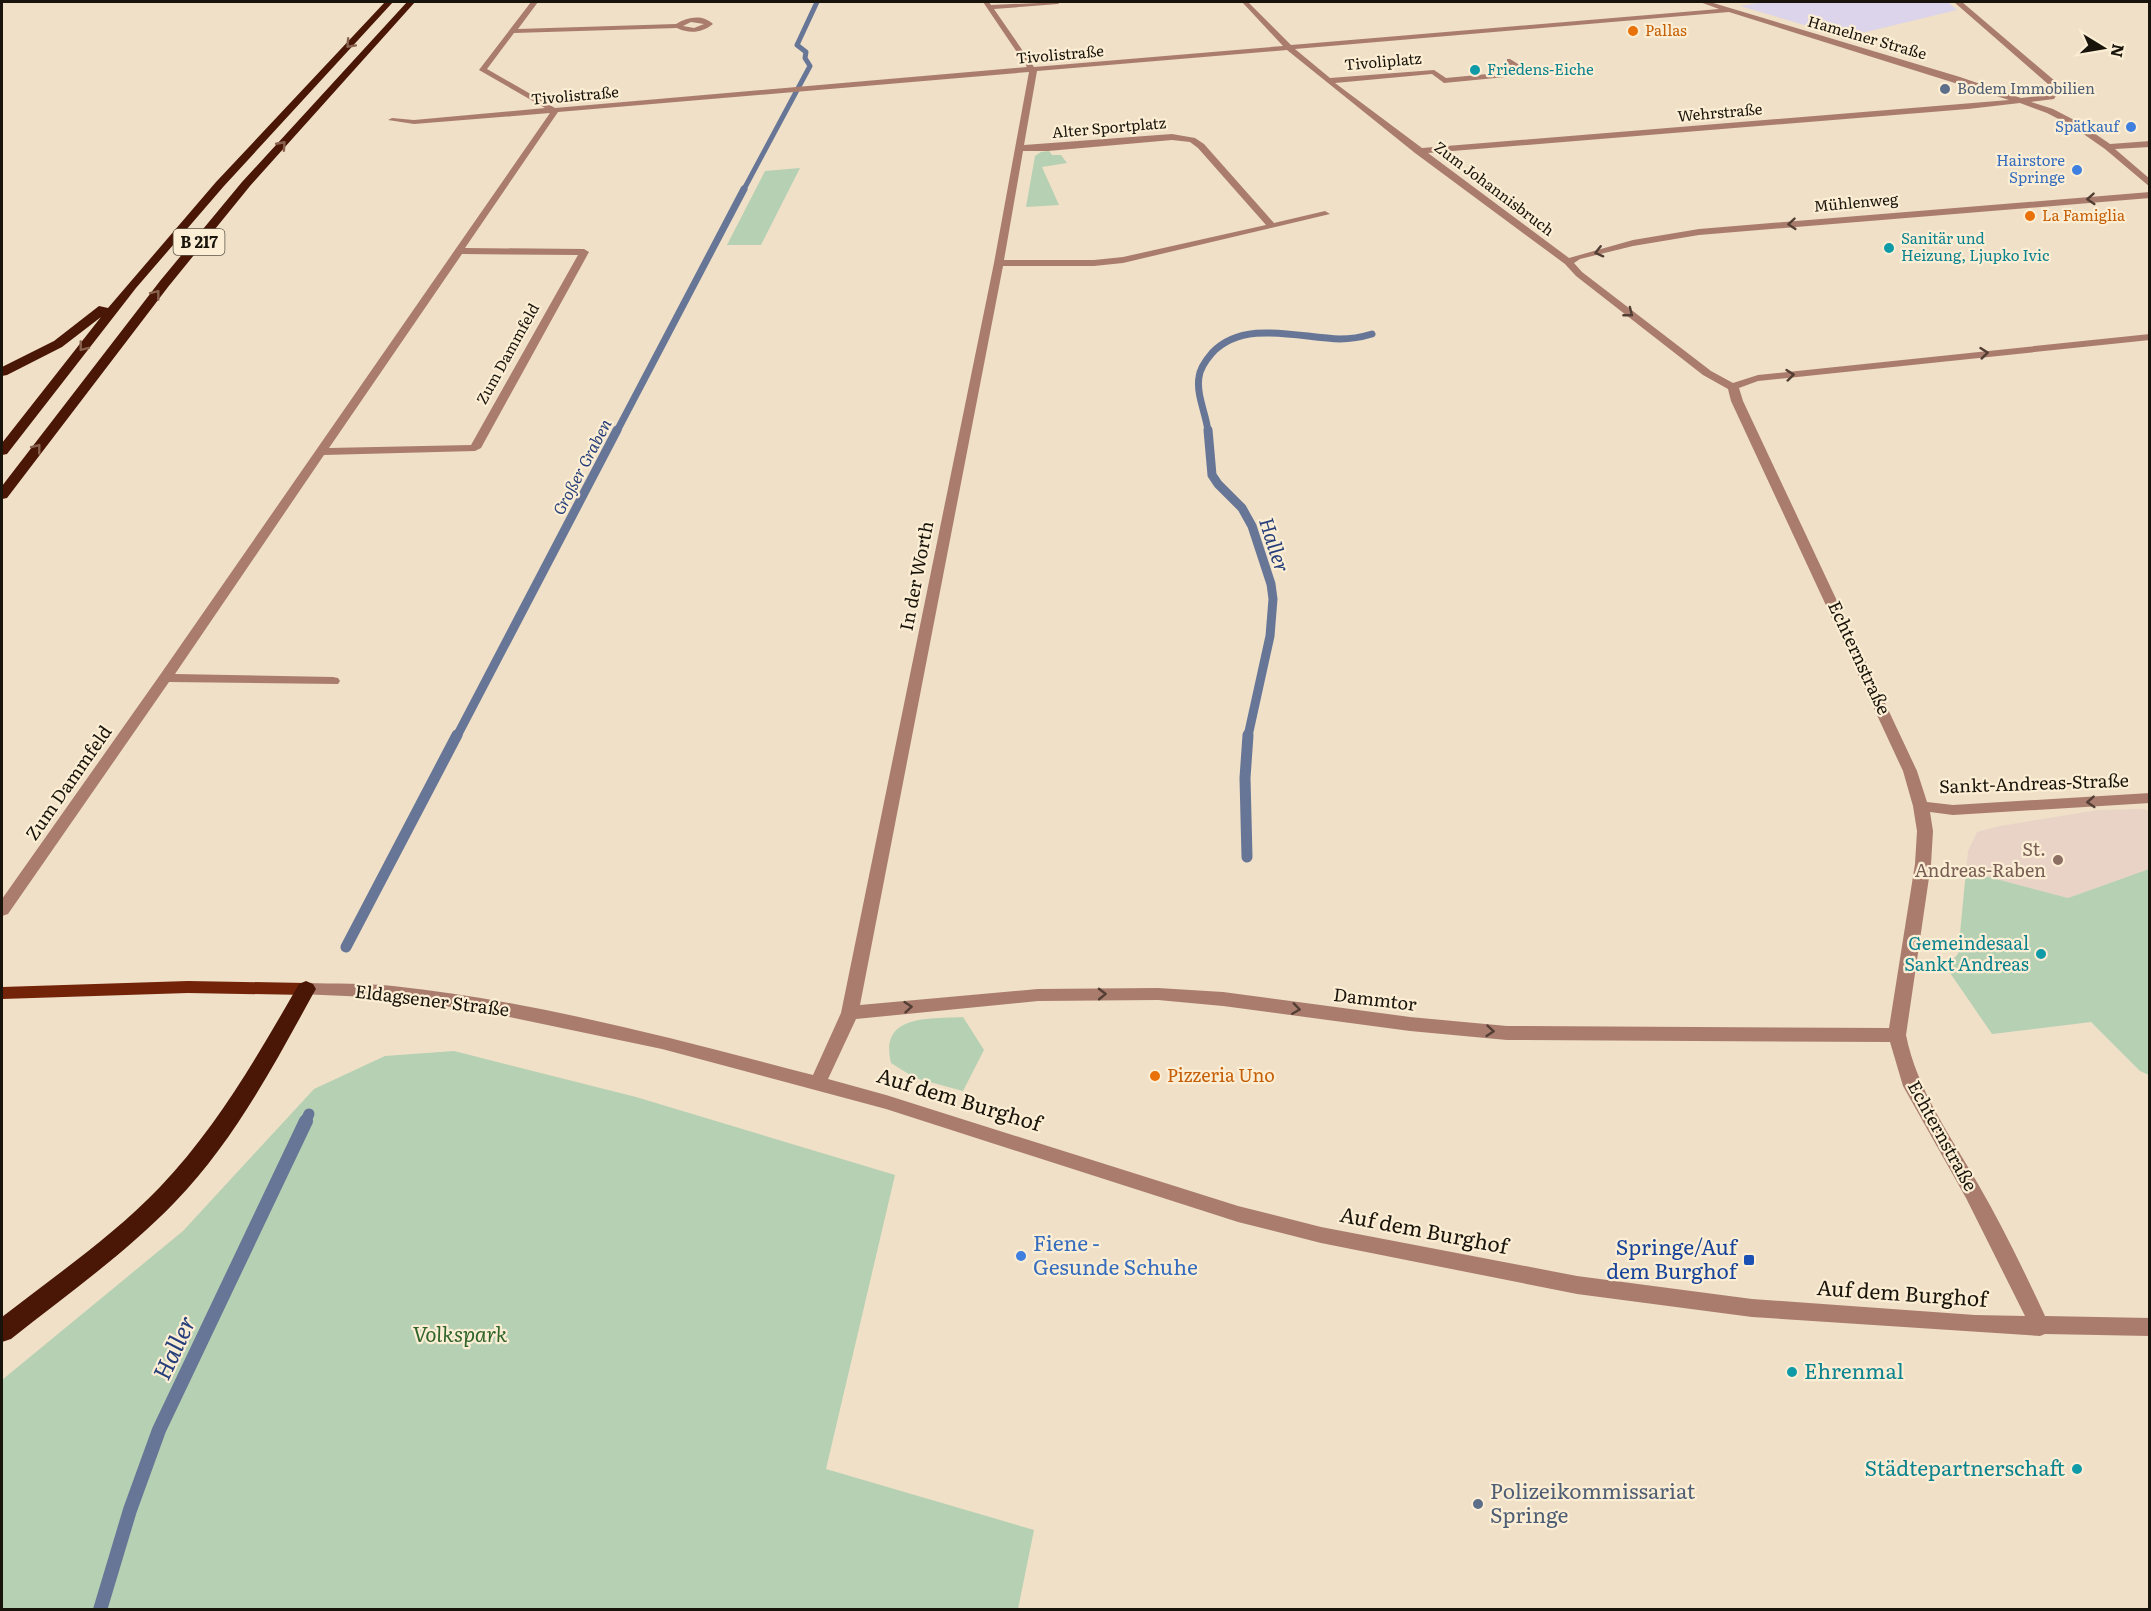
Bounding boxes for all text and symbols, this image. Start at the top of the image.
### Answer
street label: Hamelner Straße [1805,9,1930,65]
place label: Pallas [1645,18,1687,41]
north arrow [2073,18,2133,78]
marker: Pallas [1626,24,1640,38]
one-way arrow [346,37,357,48]
street label: Tivolistraße [1015,38,1105,69]
text: N [2106,42,2132,60]
street label: Tivoliplatz [1343,46,1423,75]
place label: Friedens-Eiche [1487,57,1594,80]
marker: Friedens-Eiche [1468,63,1482,77]
place label: Bodem Immobilien [1957,76,2095,99]
street label: Tivolistraße [530,79,620,110]
marker: Bodem Immobilien [1938,82,1952,96]
street label: Wehrstraße [1677,96,1763,127]
street label: Alter Sportplatz [1051,110,1167,143]
place label: Spätkauf [2055,114,2120,137]
marker: Spätkauf [2124,120,2138,134]
street label: Zum Johannisbruch [1430,135,1560,241]
one-way arrow [275,141,286,151]
place label: Hairstore Springe [1996,148,2065,188]
marker: Hairstore Springe [2070,163,2084,177]
street label: Mühlenweg [1813,186,1900,217]
one-way arrow [2087,193,2096,206]
place label: La Famiglia [2042,203,2126,226]
marker: La Famiglia [2023,209,2037,223]
one-way arrow [1788,217,1797,230]
place label: Sanitär und Heizung, Ljupko Ivic [1901,226,2050,266]
road number: B 217 [174,229,224,255]
marker: Sanitär und Heizung, Ljupko Ivic [1882,241,1896,255]
one-way arrow [1595,244,1605,257]
one-way arrow [149,289,160,300]
street label: Zum Dammfeld [469,299,544,408]
one-way arrow [1622,305,1633,316]
one-way arrow [79,340,90,351]
one-way arrow [1979,348,1988,360]
one-way arrow [1785,369,1794,382]
water label: Großer Graben [546,414,617,519]
one-way arrow [30,444,41,455]
water label: Haller [1253,513,1299,576]
street label: In der Worth [892,519,939,633]
street label: Echternstraße [1822,596,1899,719]
street label: Zum Dammfeld [18,719,118,845]
street label: Sankt-Andreas-Straße [1939,766,2129,799]
one-way arrow [2087,795,2096,808]
place label: St. Andreas-Raben [1915,835,2046,883]
marker: St. Andreas-Raben [2051,853,2065,867]
place label: Gemeindesaal Sankt Andreas [1904,929,2029,977]
marker: Gemeindesaal Sankt Andreas [2034,947,2048,961]
street label: Eldagsener Straße [353,977,511,1022]
street label: Dammtor [1332,980,1419,1017]
one-way arrow [1098,988,1107,1000]
one-way arrow [903,1001,912,1014]
one-way arrow [1292,1003,1301,1015]
one-way arrow [1486,1024,1495,1037]
street label: Auf dem Burghof [873,1058,1048,1138]
place label: Pizzeria Uno [1167,1061,1275,1088]
marker: Pizzeria Uno [1148,1069,1162,1083]
street label: Echternstraße [1902,1075,1985,1196]
street label: Auf dem Burghof [1338,1197,1513,1260]
place label: Fiene - Gesunde Schuhe [1033,1226,1198,1281]
place label: Springe/Auf dem Burghof [1606,1230,1739,1285]
marker: Fiene - Gesunde Schuhe [1014,1249,1028,1263]
marker: Springe/Auf dem Burghof [1742,1253,1756,1267]
street label: Auf dem Burghof [1816,1270,1990,1313]
water label: Haller [143,1309,203,1385]
park label: Volkspark [413,1317,508,1348]
place label: Ehrenmal [1804,1354,1904,1385]
marker: Ehrenmal [1785,1365,1799,1379]
place label: Städtepartnerschaft [1864,1451,2065,1482]
marker: Städtepartnerschaft [2070,1462,2084,1476]
place label: Polizeikommissariat Springe [1490,1474,1696,1529]
marker: Polizeikommissariat Springe [1471,1497,1485,1511]

